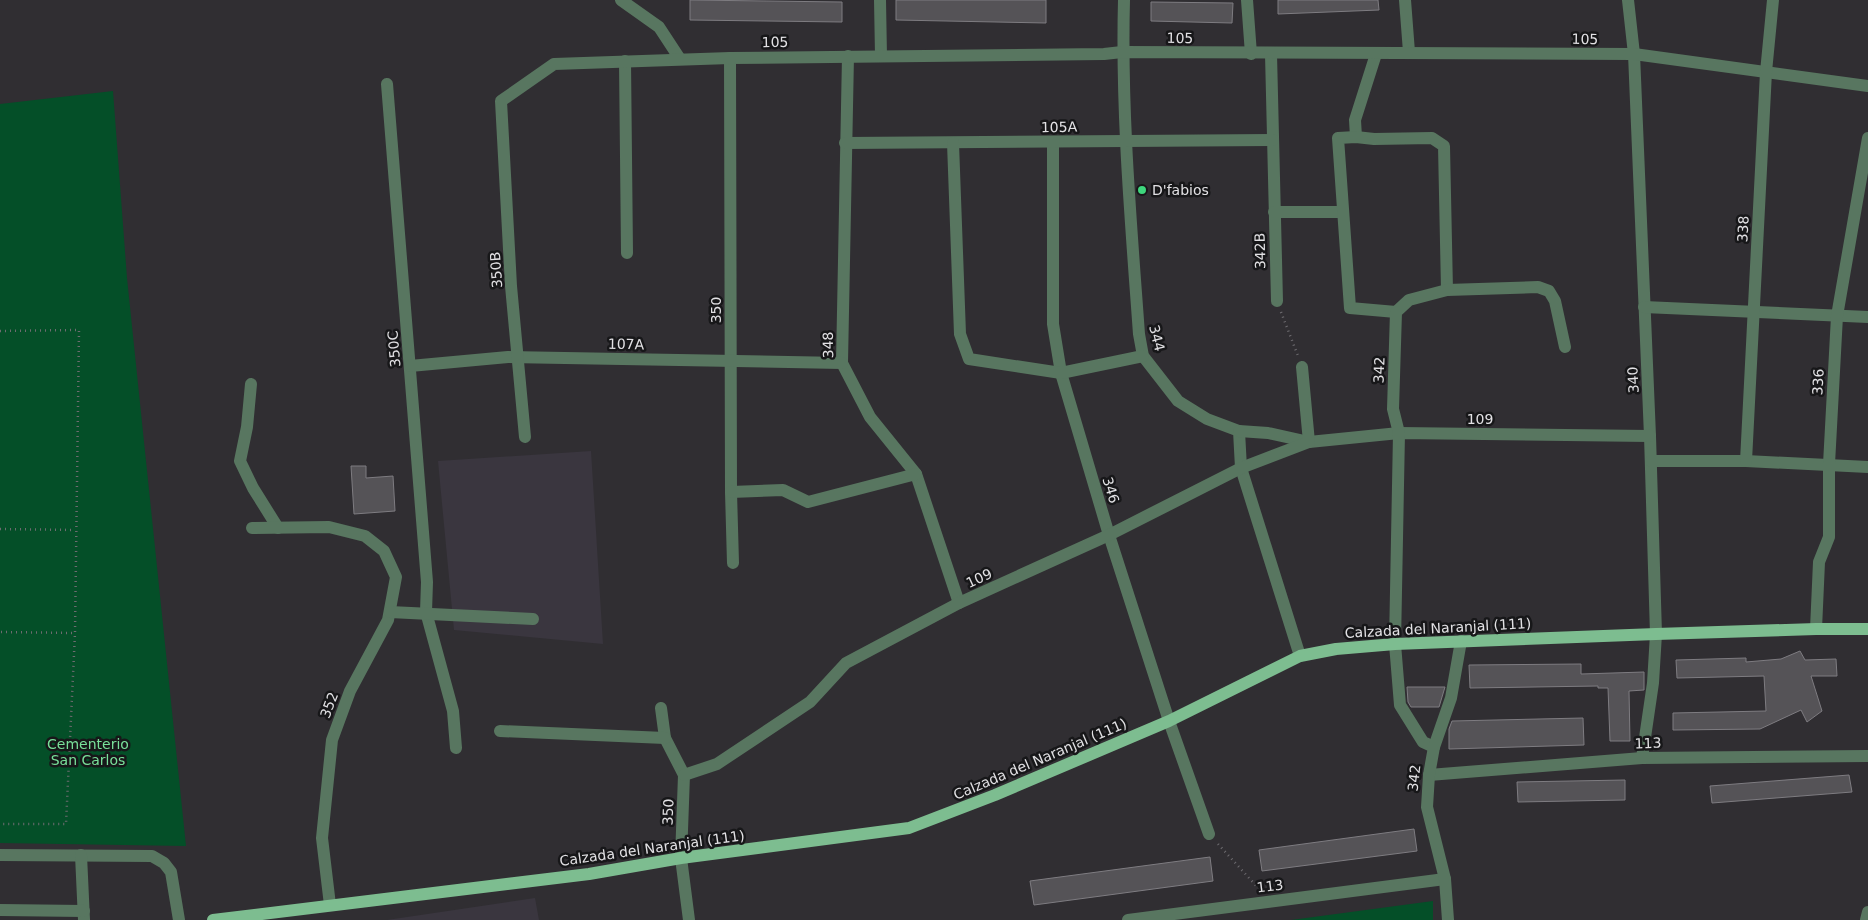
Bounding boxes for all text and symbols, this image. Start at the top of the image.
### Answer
street label: 105 [1166,30,1194,46]
street label: 105 [1571,31,1599,47]
street label: 105 [761,34,789,50]
street label: 105A [1041,119,1078,135]
place label: D'fabios [1152,182,1209,198]
marker: D'fabios [1136,184,1148,196]
street label: 338 [1734,215,1752,243]
street label: 342B [1252,233,1268,269]
street label: 350B [487,251,505,289]
street label: 350 [708,297,724,323]
street label: 344 [1146,323,1168,353]
street label: 350C [384,330,404,368]
street label: 348 [820,331,836,359]
street label: 107A [608,336,645,352]
street label: 342 [1371,356,1387,384]
street label: 340 [1624,366,1642,394]
street label: 336 [1809,368,1827,396]
street label: 109 [1467,411,1493,427]
street label: 346 [1099,475,1123,505]
street label: 109 [964,565,994,591]
street label: Calzada del Naranjal (111) [1344,615,1532,641]
street label: 352 [317,690,341,720]
street label: Calzada del Naranjal (111) [951,715,1129,803]
street label: 113 [1634,735,1662,751]
park label: Cementerio San Carlos [47,736,129,768]
street label: 342 [1405,764,1423,792]
street label: 350 [660,798,676,826]
street label: Calzada del Naranjal (111) [558,827,746,869]
street label: 113 [1256,876,1284,896]

